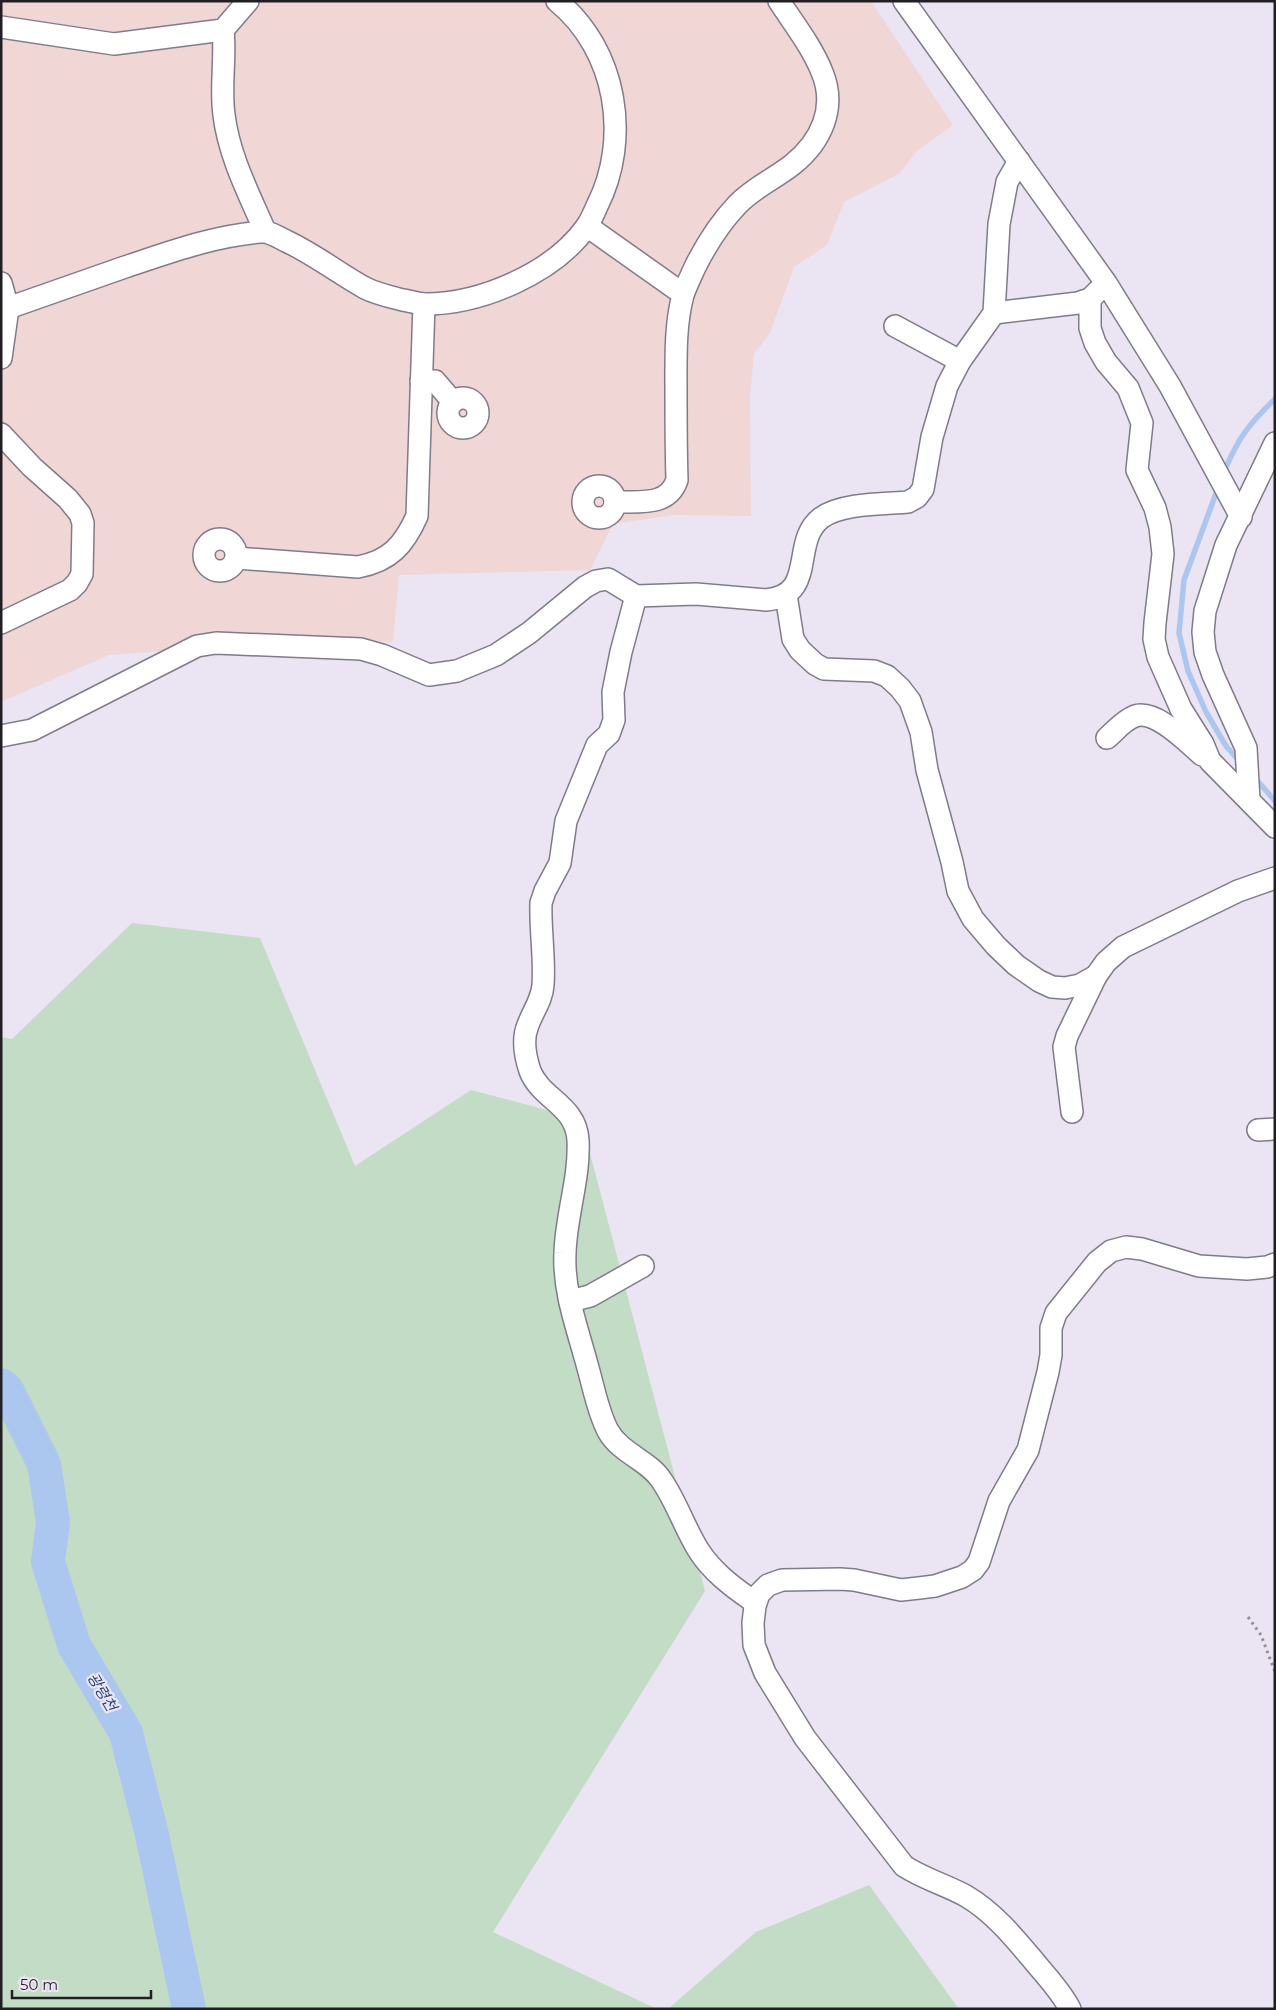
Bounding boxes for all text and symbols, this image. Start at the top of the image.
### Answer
water label: 광령천 [84,1669,122,1716]
scale bar [12,1968,151,2000]
text: 50 m [20,1975,58,1994]

